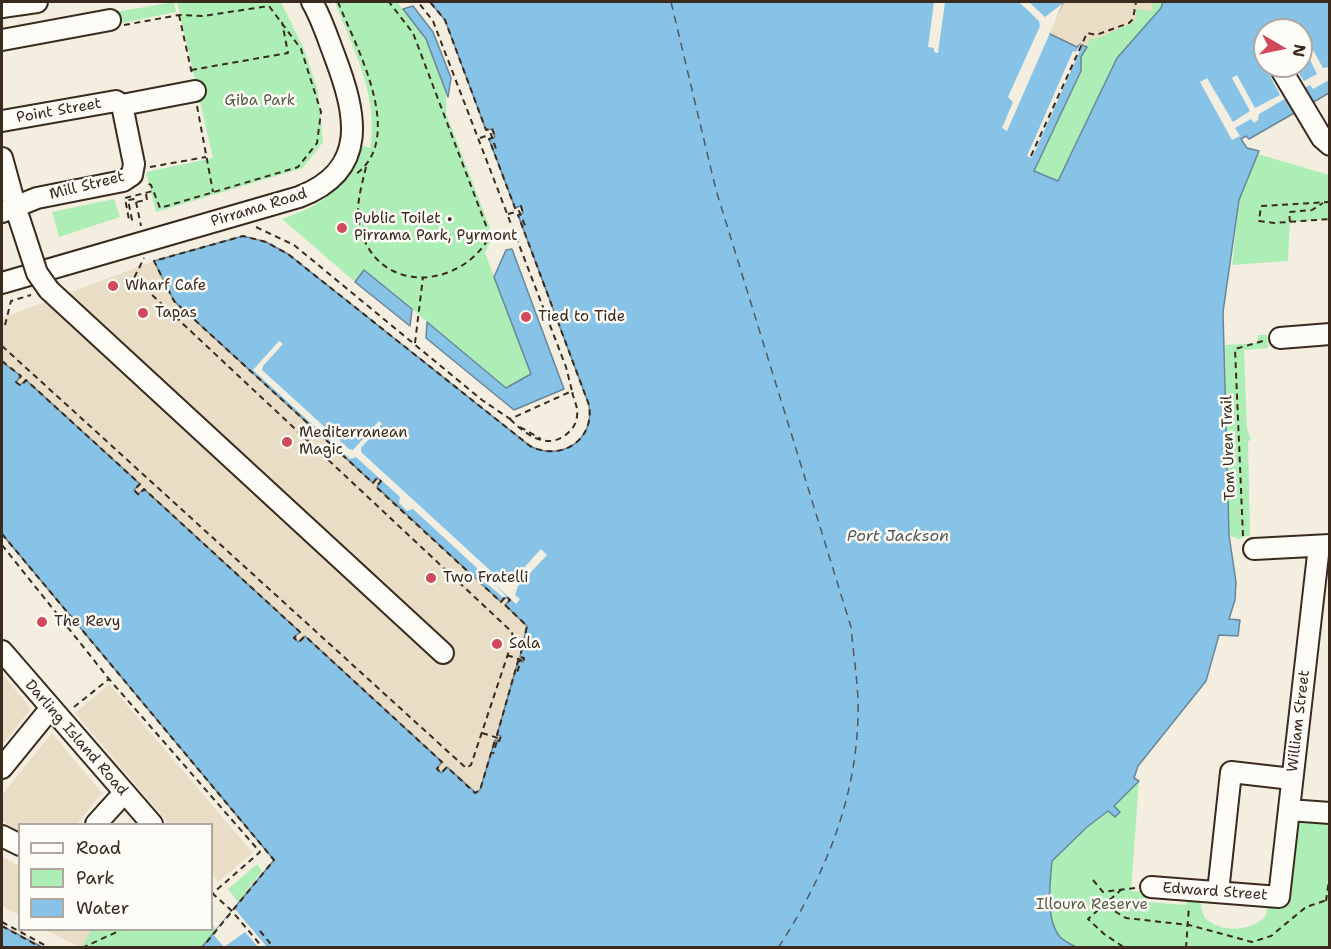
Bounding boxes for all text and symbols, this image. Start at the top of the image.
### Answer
north arrow [1253,18,1313,78]
text: N [1288,43,1311,58]
park label: Giba Park [225,92,295,110]
street label: Point Street [15,95,103,127]
street label: Mill Street [48,168,126,204]
street label: Pirrama Road [209,185,309,231]
place label: Public Toilet • Pirrama Park, Pyrmont [354,210,518,245]
marker: Public Toilet • Pirrama Park, Pyrmont [335,221,349,235]
place label: Wharf Cafe [125,277,206,295]
marker: Wharf Cafe [106,279,120,293]
place label: Tapas [155,304,197,322]
marker: Tapas [136,306,150,320]
place label: Tied to Tide [538,308,625,326]
marker: Tied to Tide [519,310,533,324]
street label: Tom Uren Trail [1218,395,1240,501]
place label: Mediterranean Magic [299,424,408,459]
marker: Mediterranean Magic [280,435,294,449]
water label: Port Jackson [847,527,949,547]
place label: Two Fratelli [443,569,528,587]
marker: Two Fratelli [424,571,438,585]
place label: The Revy [54,613,120,631]
marker: The Revy [35,615,49,629]
place label: Sala [509,635,540,653]
marker: Sala [490,637,504,651]
street label: William Street [1284,669,1314,773]
street label: Darling Island Road [21,676,131,800]
legend [18,823,213,931]
text: Road [76,836,121,860]
text: Park [76,866,115,890]
street label: Edward Street [1162,879,1268,905]
text: Water [76,896,129,920]
park label: Illoura Reserve [1036,896,1148,914]

